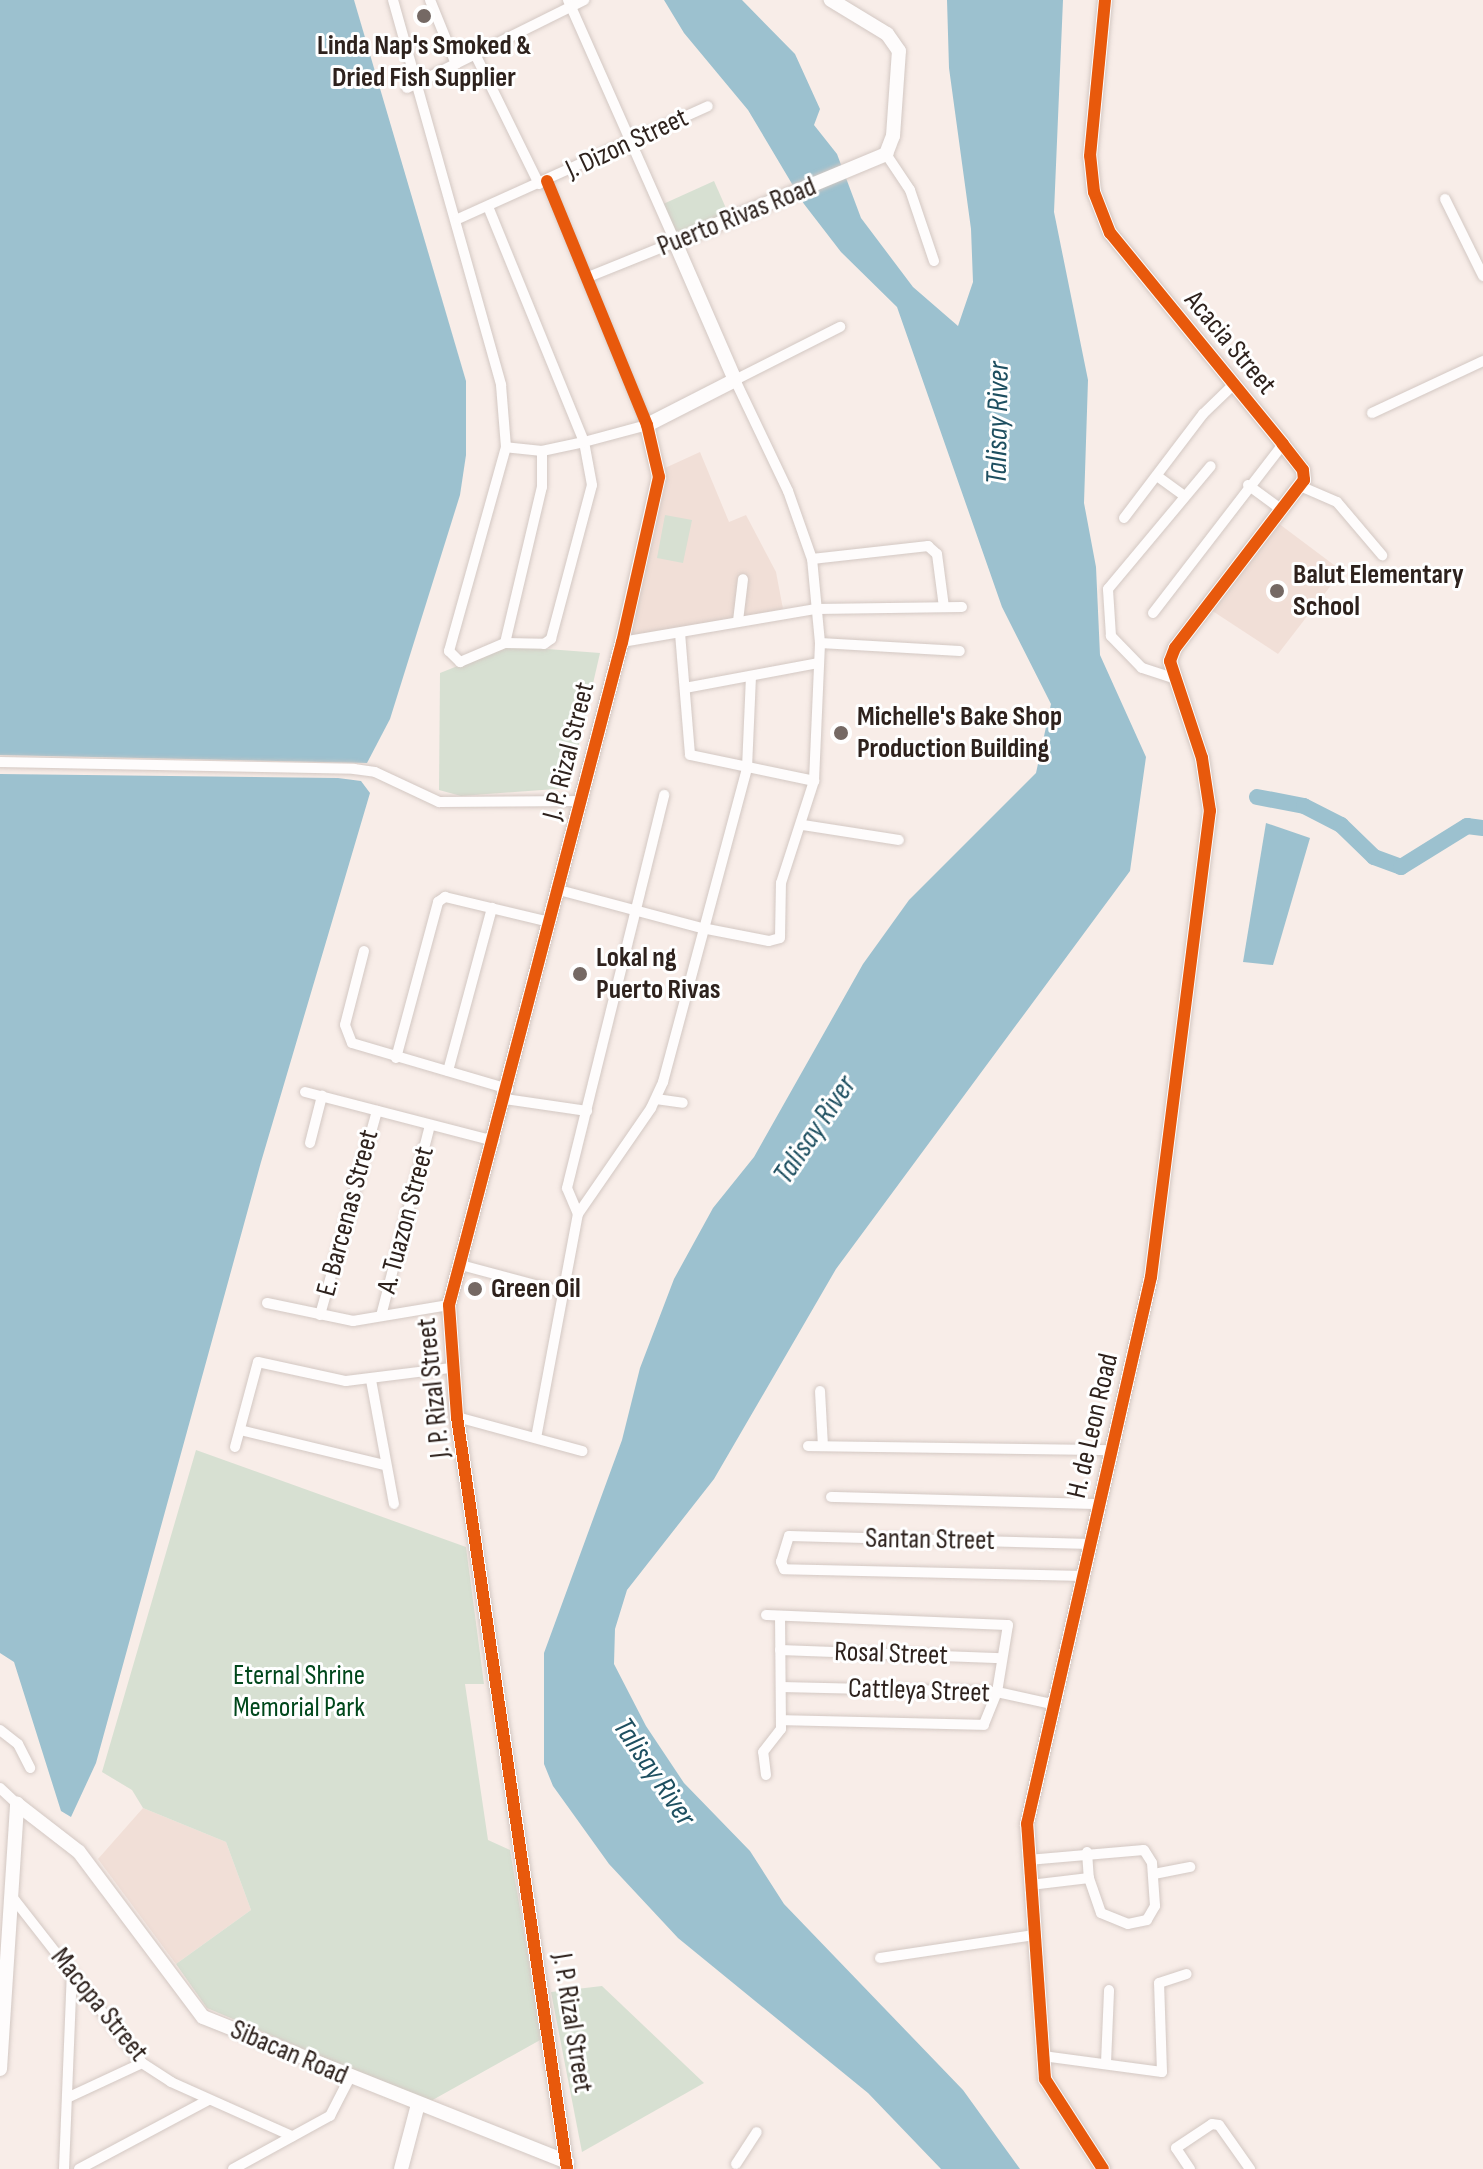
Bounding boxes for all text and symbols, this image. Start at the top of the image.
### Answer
marker: Linda Nap's Smoked & Dried Fish Supplier [415,7,433,25]
place label: Linda Nap's Smoked & Dried Fish Supplier [317,29,531,95]
street label: J. Dizon Street [561,101,693,187]
street label: Puerto Rivas Road [653,170,821,264]
street label: Acacia Street [1177,284,1283,402]
water label: Talisay River [979,361,1017,485]
place label: Balut Elementary School [1293,558,1464,624]
marker: Balut Elementary School [1268,582,1286,600]
street label: J. P. Rizal Street [536,679,602,823]
place label: Michelle's Bake Shop Production Building [857,700,1062,766]
marker: Michelle's Bake Shop Production Building [832,724,850,742]
place label: Lokal ng Puerto Rivas [596,941,721,1007]
marker: Lokal ng Puerto Rivas [571,965,589,983]
water label: Talisay River [766,1069,864,1191]
street label: E. Barcenas Street [310,1126,386,1300]
street label: A. Tuazon Street [370,1143,442,1297]
place label: Green Oil [491,1272,581,1306]
marker: Green Oil [466,1280,484,1298]
street label: J. P. Rizal Street [410,1316,458,1460]
street label: H. de Leon Road [1060,1350,1126,1502]
street label: Santan Street [865,1522,995,1558]
street label: Rosal Street [834,1635,948,1673]
park label: Eternal Shrine Memorial Park [233,1659,365,1725]
street label: Cattleya Street [848,1672,990,1710]
water label: Talisay River [605,1711,703,1833]
street label: Macopa Street [43,1942,155,2068]
street label: J. P. Rizal Street [544,1951,600,2095]
street label: Sibacan Road [225,2013,353,2093]

